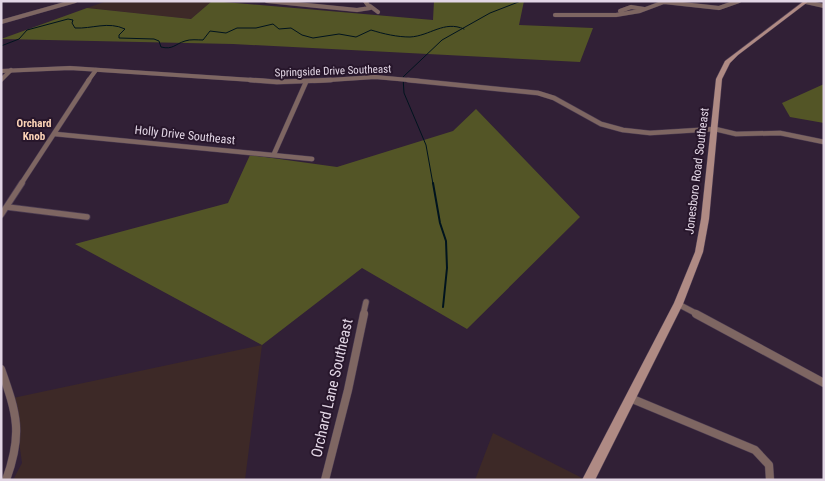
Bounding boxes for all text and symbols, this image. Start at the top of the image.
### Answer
street label: Springside Drive Southeast [274,62,392,80]
street label: Jonesboro Road Southeast [682,106,712,235]
district label: Orchard Knob [17,117,51,143]
street label: Holly Drive Southeast [134,123,237,147]
street label: Orchard Lane Southeast [307,317,357,459]

